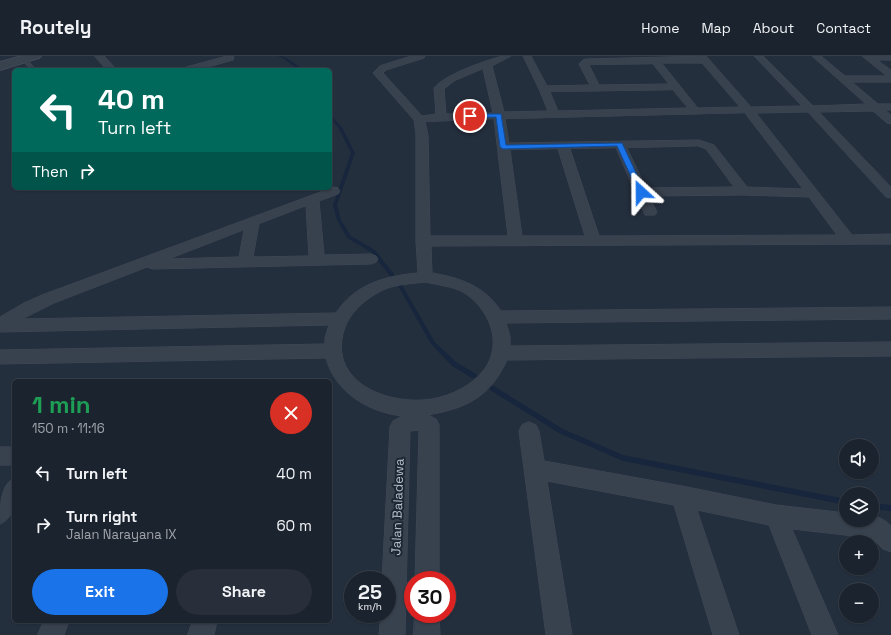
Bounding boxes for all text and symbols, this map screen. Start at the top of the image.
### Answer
text: Routely [20,15,91,40]
text: Home [641,19,679,37]
text: Map [701,19,731,37]
text: About [753,19,794,37]
text: Contact [816,19,871,37]
text: 40 m [98,81,165,117]
icon: left [32,84,84,136]
pin [453,99,487,133]
icon: arrive [459,105,481,127]
text: Turn left [98,116,171,139]
icon: right [76,160,98,182]
text: Then [32,162,68,181]
position arrow [620,171,662,213]
text: 1 min [32,389,91,420]
button: close [270,392,312,434]
text: 150 m · 11:16 [32,420,105,437]
map controls [839,439,879,623]
button: sound [839,439,879,479]
street label: Jalan Baladewa [387,458,408,556]
icon: left [32,462,54,484]
text: Turn left [66,464,128,483]
text: 40 m [276,464,312,483]
button: layers [839,487,879,527]
text: Turn right [66,507,137,526]
icon: right [32,514,54,536]
text: 60 m [276,516,312,535]
text: Jalan Narayana IX [66,526,177,543]
button: + [839,535,879,575]
button: Exit [32,569,168,615]
button: Share [176,569,312,615]
speed limit sign: 30 [404,571,456,623]
text: 25 [358,579,382,605]
button: − [839,583,879,623]
text: km/h [358,600,382,613]

